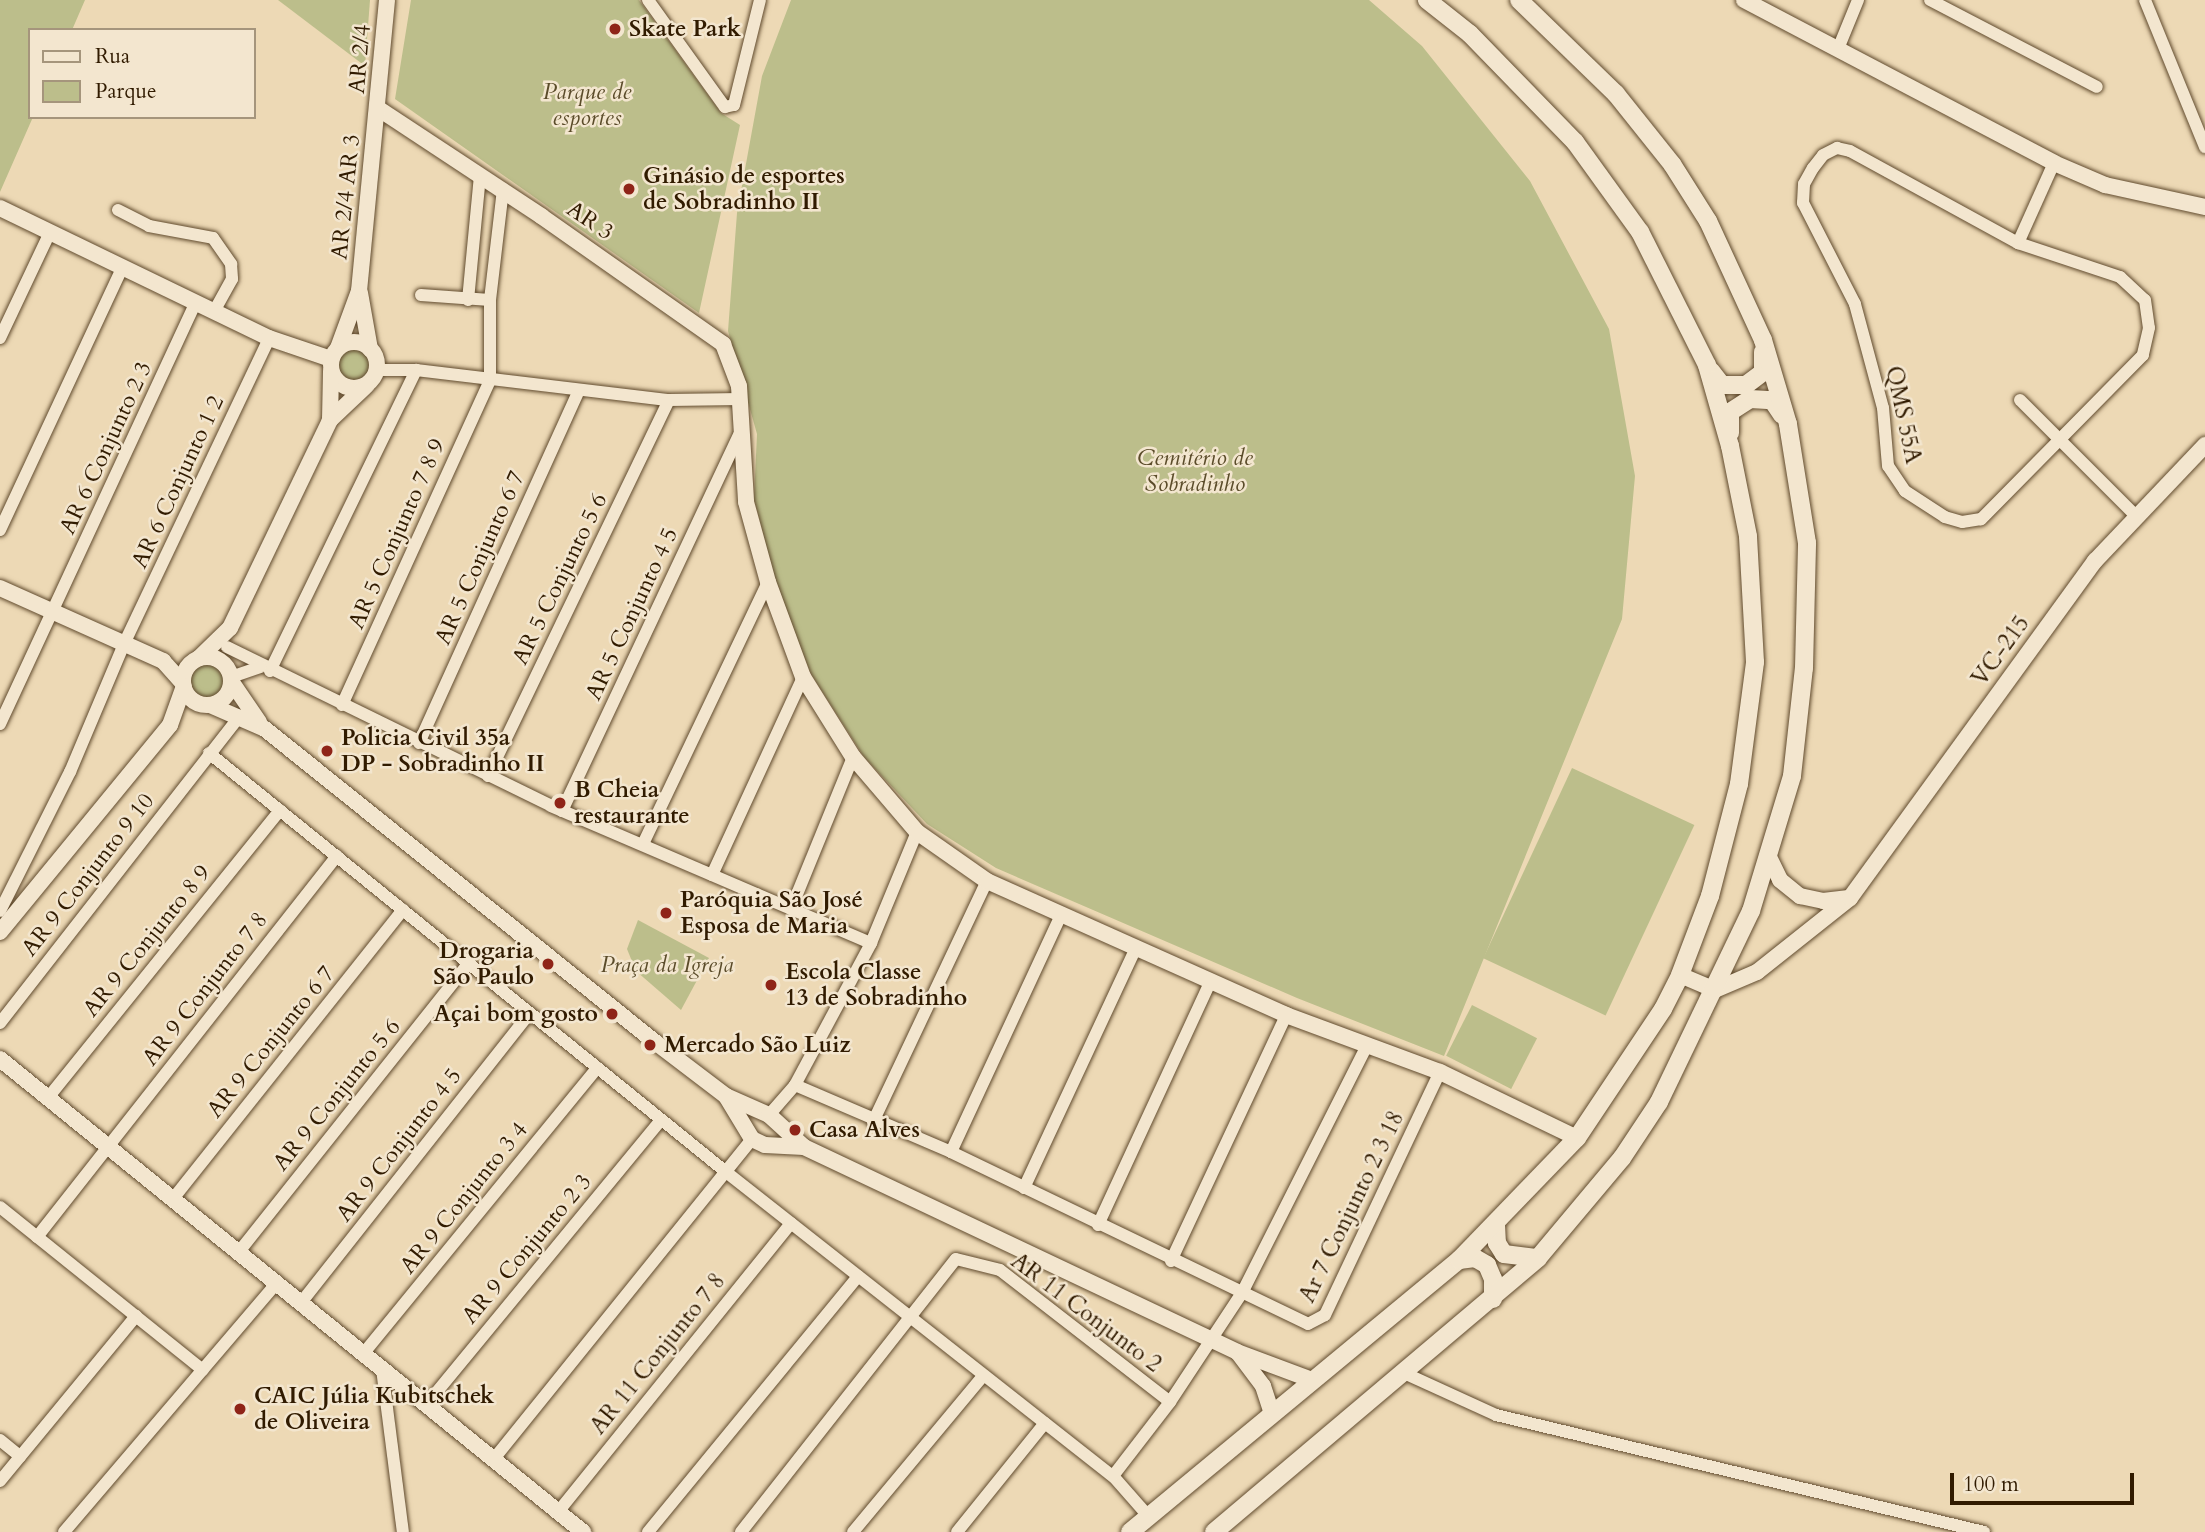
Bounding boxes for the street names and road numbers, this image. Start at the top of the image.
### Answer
street label: AR 2/4 [343,23,377,95]
street label: AR 2/4 AR 3 [326,133,366,261]
street label: AR 3 [561,196,619,246]
street label: AR 6 Conjunto 2 3 [54,357,158,539]
street label: QMS 55A [1879,364,1927,466]
street label: AR 6 Conjunto 1 2 [126,391,230,573]
street label: AR 5 Conjunto 7 8 9 [343,435,451,633]
street label: AR 5 Conjunto 6 7 [429,467,531,649]
street label: AR 5 Conjunto 5 6 [507,489,613,669]
street label: AR 5 Conjunto 4 5 [580,523,684,705]
street label: VC-215 [1966,610,2036,692]
street label: AR 9 Conjunto 9 10 [16,788,160,962]
street label: AR 9 Conjunto 8 9 [77,860,217,1022]
street label: AR 9 Conjunto 7 8 [136,907,274,1071]
street label: AR 9 Conjunto 6 7 [201,961,341,1123]
street label: AR 9 Conjunto 5 6 [267,1014,407,1176]
street label: AR 9 Conjunto 4 5 [330,1063,468,1227]
street label: Ar 7 Conjunto 2 3 18 [1294,1107,1410,1307]
street label: AR 9 Conjunto 3 4 [394,1117,534,1279]
street label: AR 9 Conjunto 2 3 [456,1168,598,1330]
street label: AR 11 Conjunto 2 [1005,1247,1167,1379]
street label: AR 11 Conjunto 7 8 [585,1268,731,1440]

